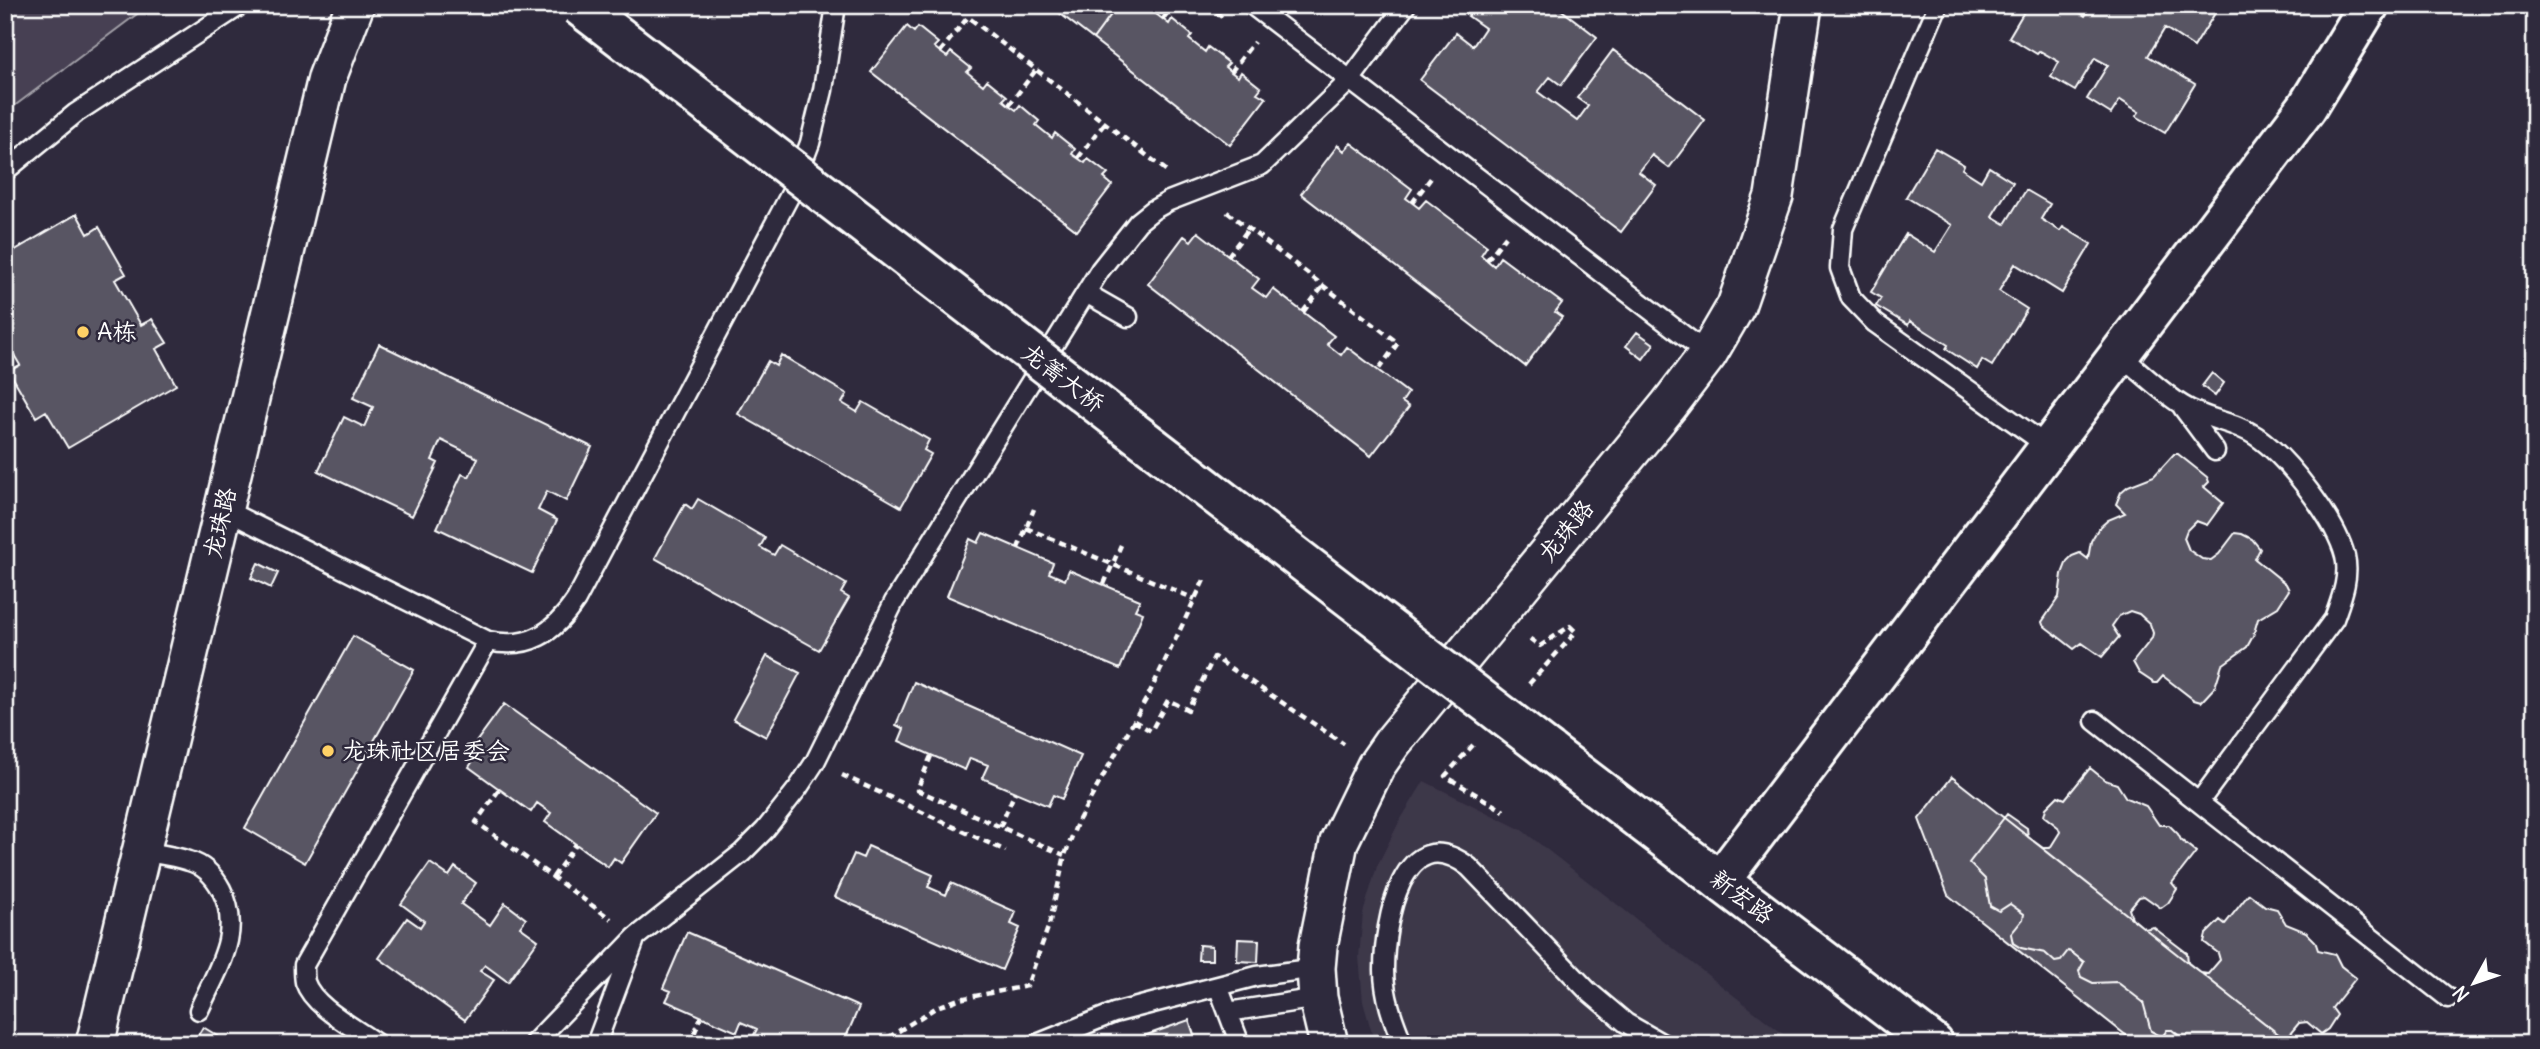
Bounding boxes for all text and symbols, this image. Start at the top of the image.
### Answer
place label: A栋 [97,316,136,346]
marker: A栋 [75,324,91,340]
street label: 龙箐大桥 [1016,336,1111,418]
street label: 龙珠路 [196,484,242,561]
street label: 龙珠路 [1531,493,1600,568]
place label: 龙珠社区居委会 [342,735,510,765]
marker: 龙珠社区居委会 [320,743,336,759]
street label: 新宏路 [1705,863,1780,930]
north arrow [2438,948,2508,1018]
text: N [2448,981,2474,1007]

